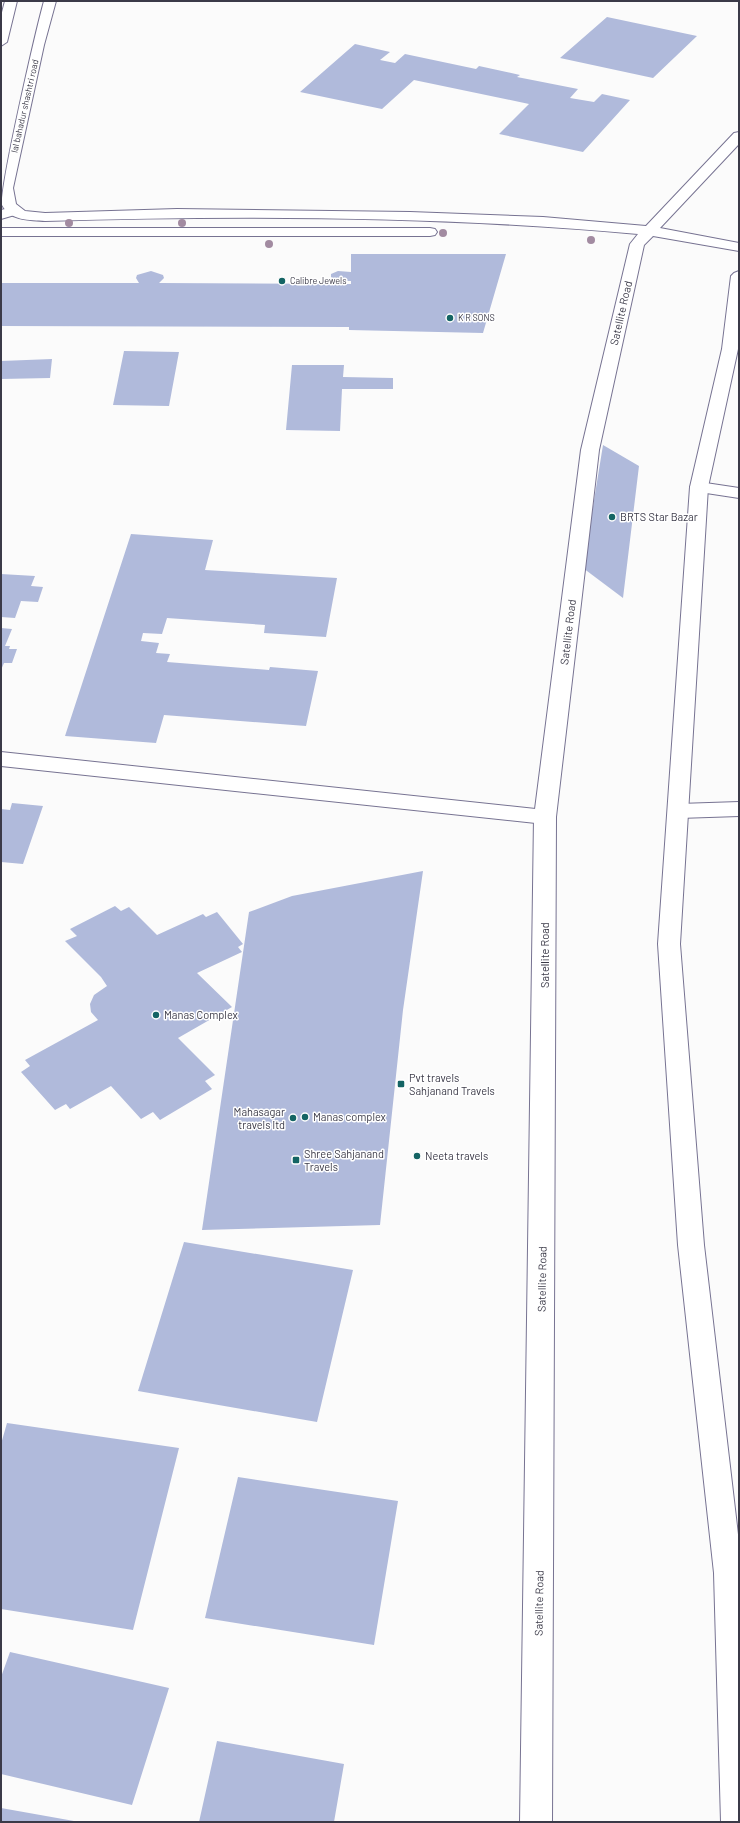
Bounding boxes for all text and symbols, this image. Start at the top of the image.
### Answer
street label: lal bahadur shashtri road [8,58,41,154]
place label: Calibre Jewels [290,275,347,286]
marker: Calibre Jewels [277,276,287,286]
street label: Satellite Road [607,279,634,346]
place label: K R SONS [458,312,495,323]
marker: K R SONS [445,313,455,323]
place label: BRTS Star Bazar [620,510,698,523]
marker: BRTS Star Bazar [607,512,617,522]
street label: Satellite Road [557,599,578,665]
street label: Satellite Road [538,922,551,988]
place label: Manas Complex [164,1008,238,1021]
marker: Manas Complex [151,1010,161,1020]
place label: Pvt travels Sahjanand Travels [409,1071,495,1097]
marker: Pvt travels Sahjanand Travels [396,1079,406,1089]
place label: Mahasagar travels ltd [234,1105,285,1131]
place label: Manas complex [313,1110,386,1123]
marker: Manas complex [300,1112,310,1122]
marker: Mahasagar travels ltd [288,1113,298,1123]
place label: Shree Sahjanand Travels [304,1147,384,1173]
place label: Neeta travels [425,1149,488,1162]
marker: Neeta travels [412,1151,422,1161]
marker: Shree Sahjanand Travels [291,1155,301,1165]
street label: Satellite Road [534,1246,549,1312]
street label: Satellite Road [531,1570,546,1636]

